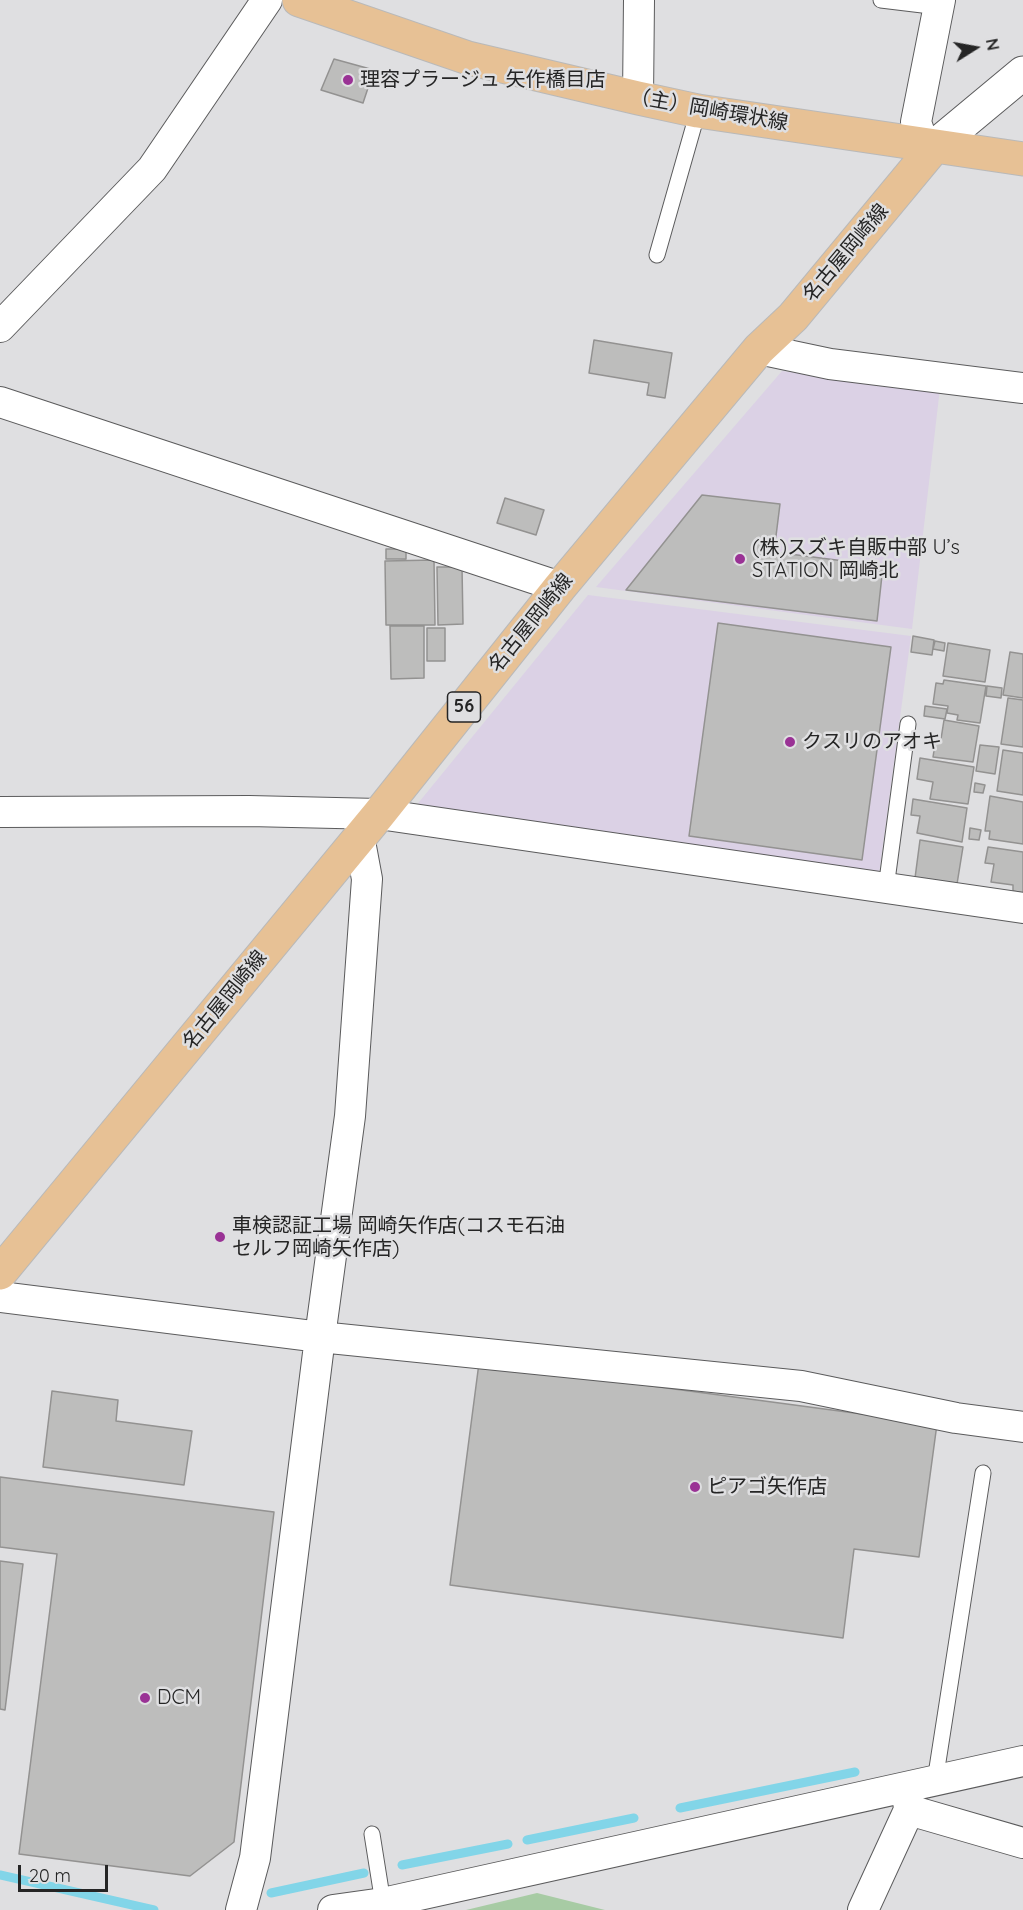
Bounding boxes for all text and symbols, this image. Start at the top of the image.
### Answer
north arrow [945,18,1005,78]
text: N [982,37,1004,52]
place label: 理容プラージュ 矢作橋目店 [360,68,605,92]
marker: 理容プラージュ 矢作橋目店 [341,73,355,87]
street label: （主）岡崎環状線 [628,84,790,136]
street label: 名古屋岡崎線 [798,199,894,307]
place label: (株)スズキ自販中部 U’s STATION 岡崎北 [752,536,960,583]
marker: (株)スズキ自販中部 U’s STATION 岡崎北 [733,552,747,566]
street label: 名古屋岡崎線 [484,569,578,677]
road number: 56 [448,692,480,722]
place label: クスリのアオキ [802,730,942,754]
marker: クスリのアオキ [783,735,797,749]
street label: 名古屋岡崎線 [178,946,272,1054]
place label: 車検認証工場 岡崎矢作店(コスモ石油 セルフ岡崎矢作店) [232,1214,565,1261]
marker: 車検認証工場 岡崎矢作店(コスモ石油 セルフ岡崎矢作店) [213,1230,227,1244]
place label: ピアゴ矢作店 [707,1475,827,1499]
marker: ピアゴ矢作店 [688,1480,702,1494]
place label: DCM [157,1686,201,1710]
marker: DCM [138,1691,152,1705]
scale bar [21,1853,111,1891]
text: 20 m [29,1864,71,1887]

